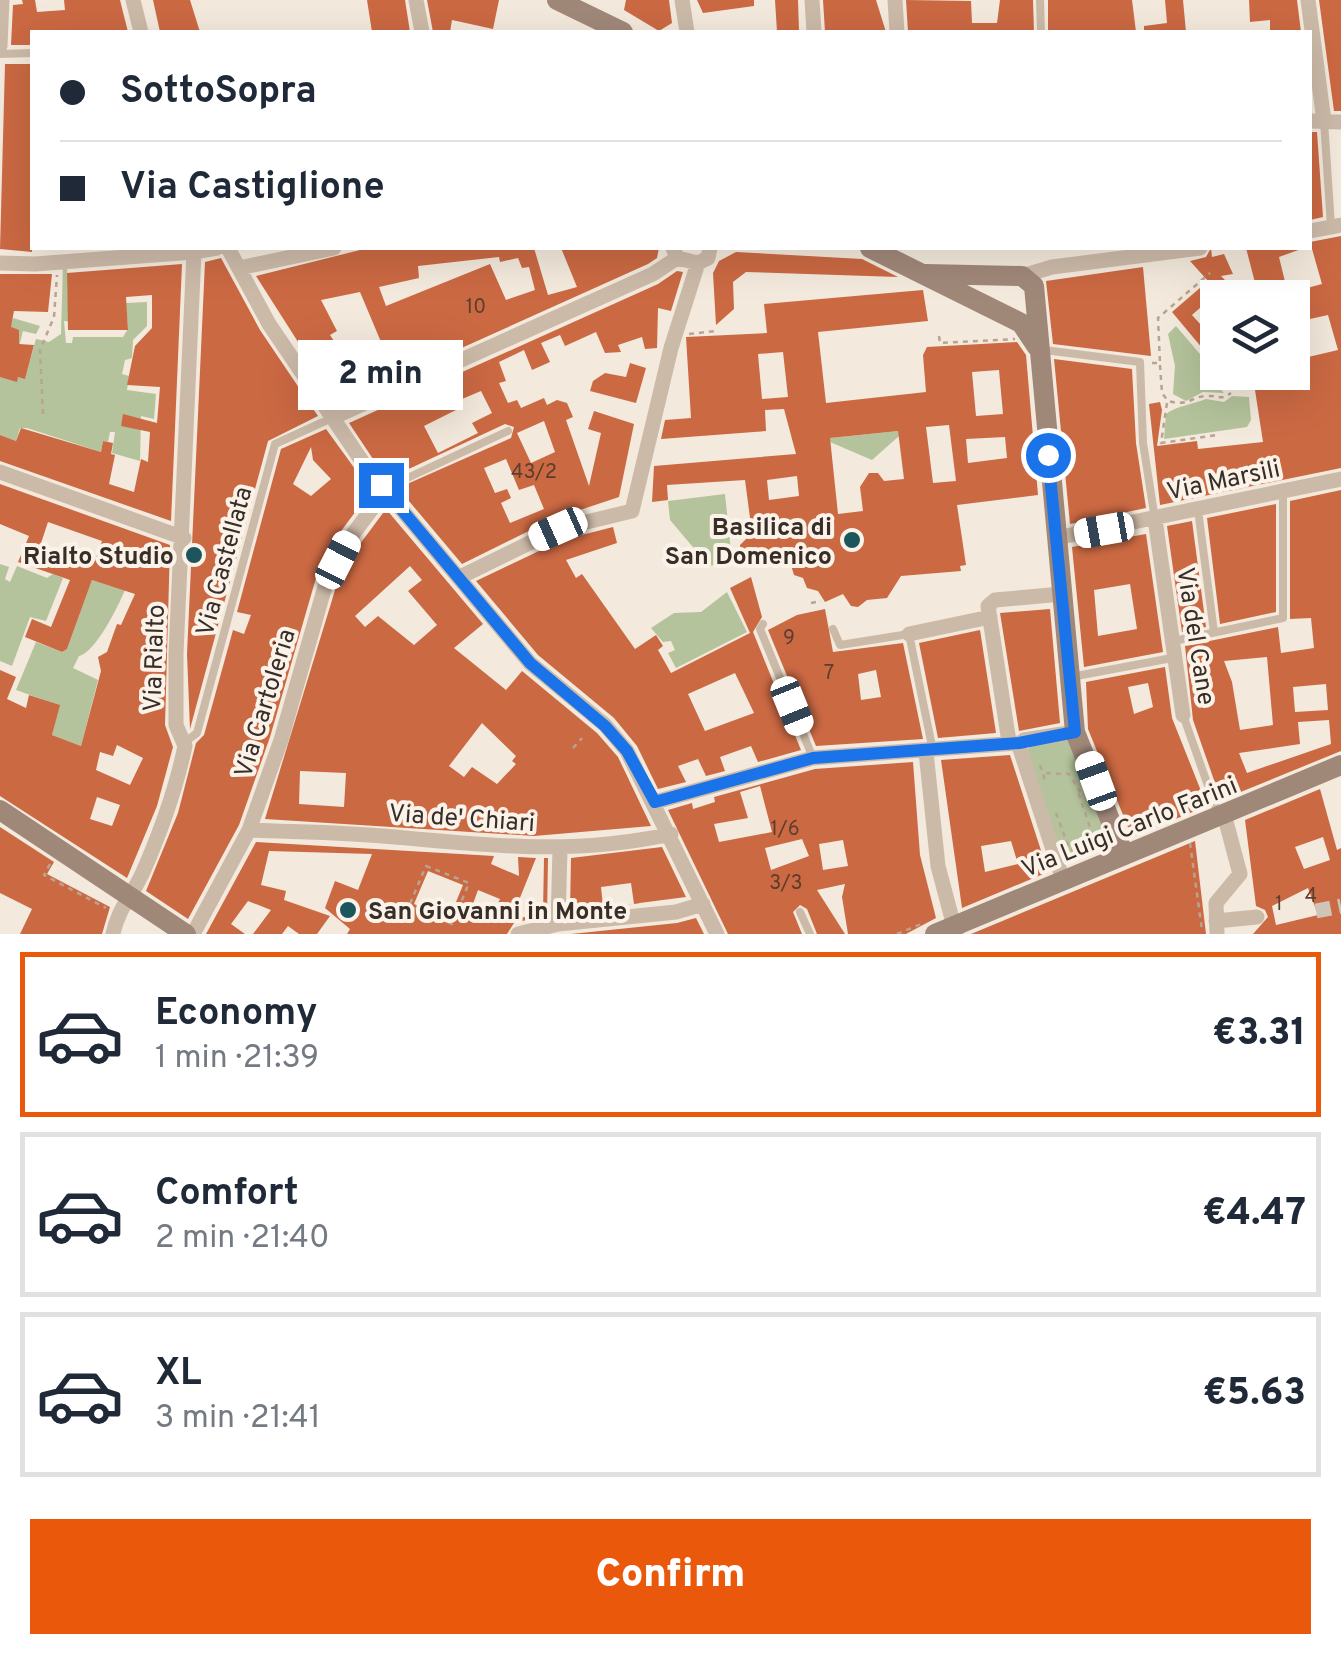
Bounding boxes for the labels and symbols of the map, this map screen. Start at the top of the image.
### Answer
house number: 10 [466,295,486,321]
callout: 2 min [298,340,464,410]
route start [1026,433,1071,478]
street label: Via Marsili [1164,454,1283,510]
house number: 43/2 [511,460,557,486]
route end [359,463,404,508]
street label: Via Castellata [191,484,261,640]
car [524,503,592,555]
car [1072,510,1136,550]
place label: Basilica di San Domenico [665,513,832,574]
car [311,526,365,594]
marker: Basilica di San Domenico [841,529,863,551]
place label: Rialto Studio [23,542,174,574]
marker: Rialto Studio [183,544,205,566]
street label: Via del Cane [1167,565,1221,708]
street label: Via Rialto [138,604,174,712]
street label: Via Cartoleria [229,626,305,782]
house number: 9 [783,626,795,652]
house number: 7 [824,661,834,687]
car [767,673,817,739]
car [1072,748,1120,814]
street label: Via Luigi Carlo Farini [1018,771,1243,887]
street label: Via de' Chiari [388,799,536,841]
house number: 1/6 [770,817,800,843]
house number: 3/3 [769,871,803,897]
house number: 4 [1305,884,1317,910]
house number: 1 [1275,892,1283,918]
place label: San Giovanni in Monte [368,897,627,929]
marker: San Giovanni in Monte [337,899,359,921]

